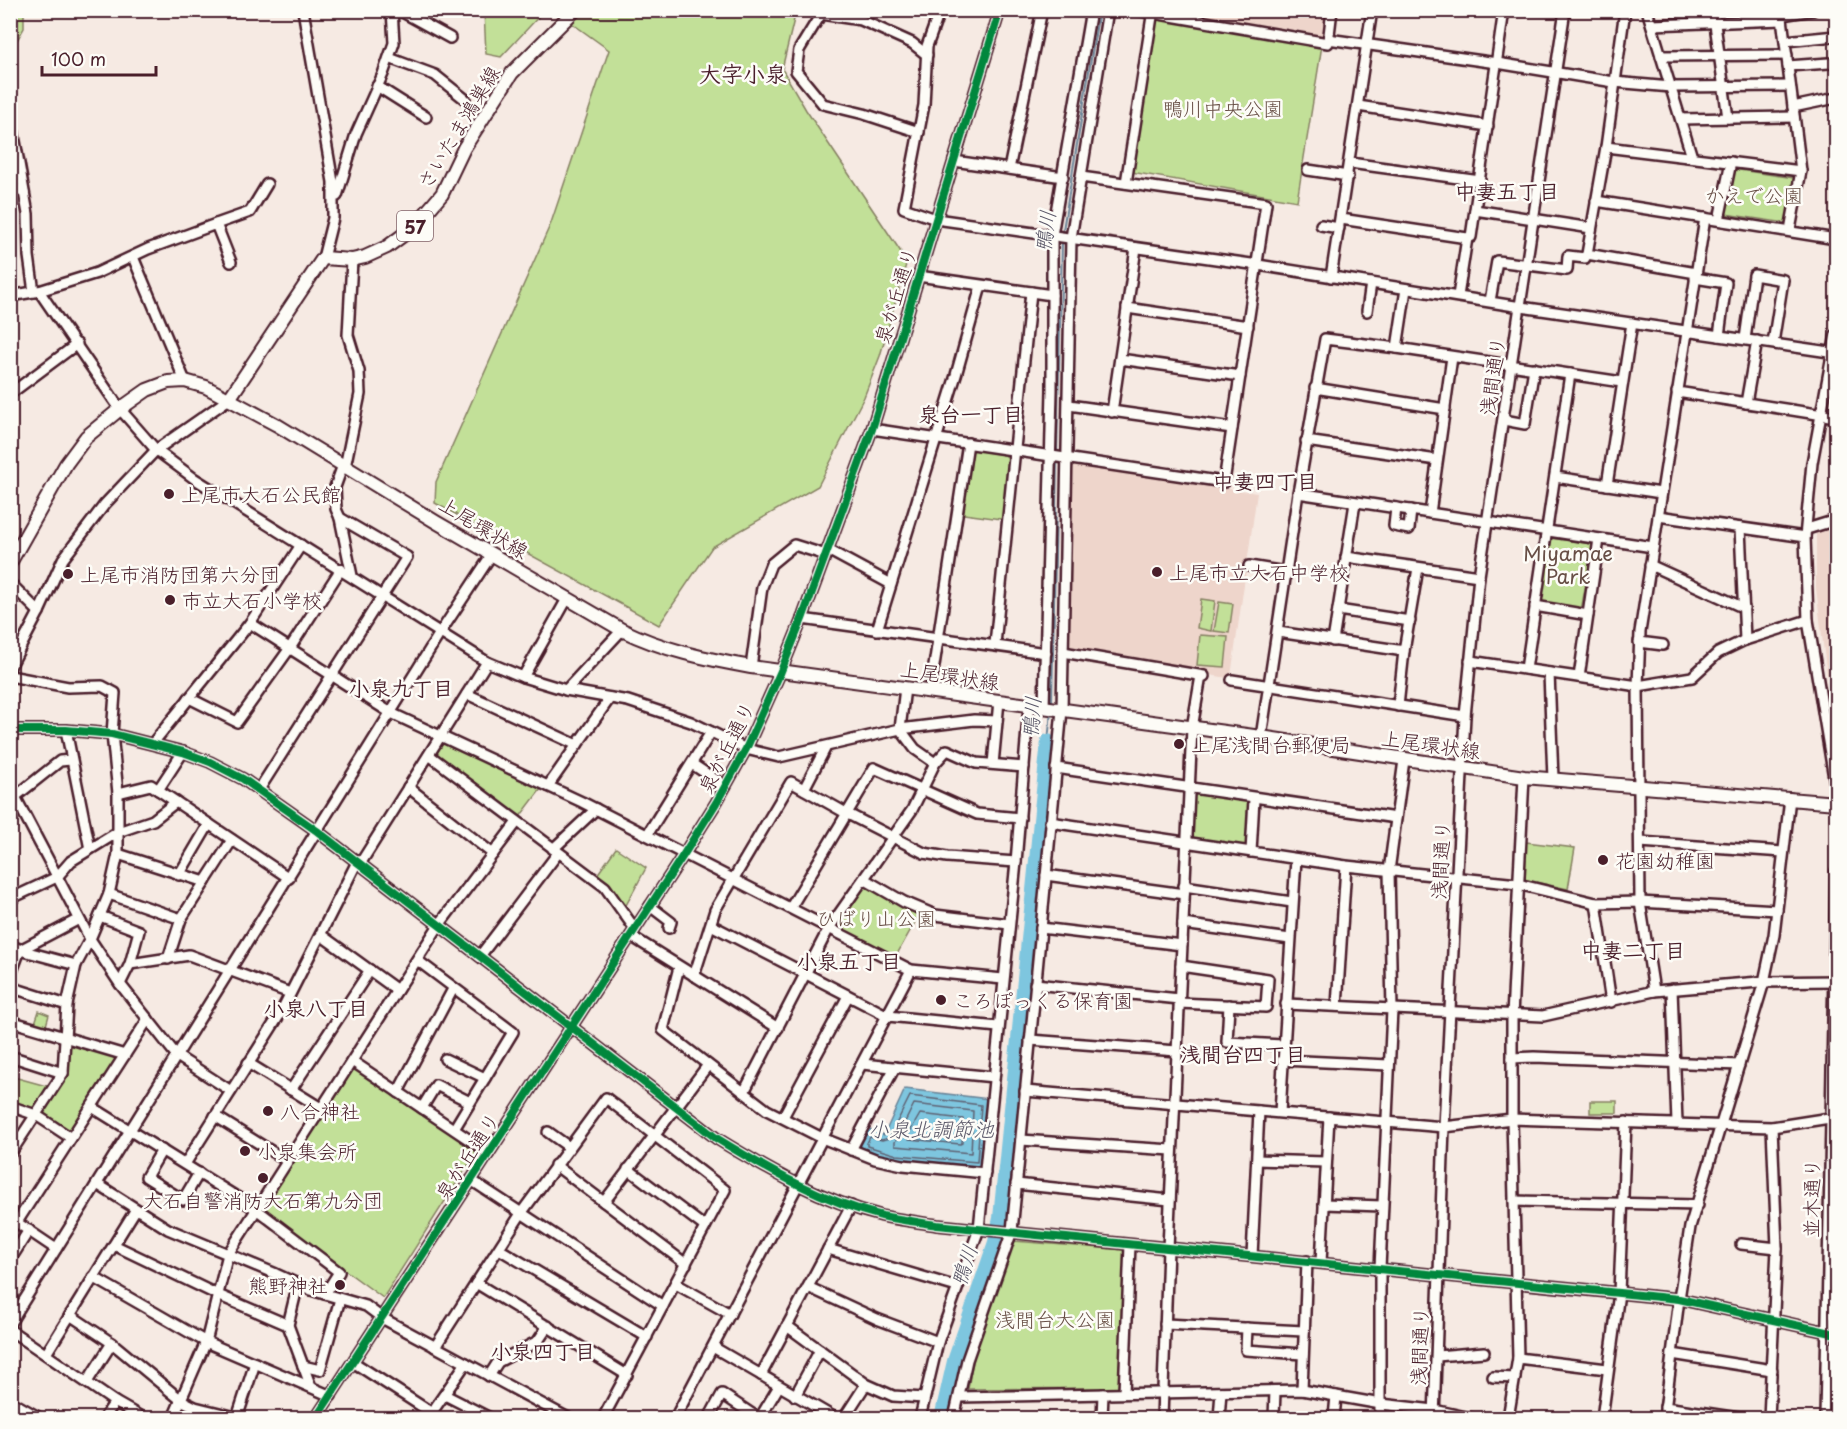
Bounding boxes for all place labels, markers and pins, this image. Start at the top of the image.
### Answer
place label: 上尾市大石公民館 [181,479,341,509]
marker: 上尾市大石公民館 [162,487,176,501]
place label: 上尾市立大石中学校 [1169,557,1349,587]
place label: 上尾市消防団第六分団 [80,559,280,589]
marker: 上尾市立大石中学校 [1150,565,1164,579]
marker: 上尾市消防団第六分団 [61,567,75,581]
place label: 市立大石小学校 [182,585,322,615]
marker: 市立大石小学校 [163,593,177,607]
place label: 上尾浅間台郵便局 [1191,729,1351,759]
marker: 上尾浅間台郵便局 [1172,737,1186,751]
place label: 花園幼稚園 [1615,845,1715,875]
marker: 花園幼稚園 [1596,853,1610,867]
place label: ころぽっくる保育園 [953,985,1133,1015]
marker: ころぽっくる保育園 [934,993,948,1007]
place label: 八合神社 [280,1096,360,1126]
marker: 八合神社 [261,1104,275,1118]
place label: 小泉集会所 [257,1136,357,1166]
marker: 小泉集会所 [238,1144,252,1158]
marker: 大石自警消防大石第九分団 [256,1171,270,1185]
place label: 大石自警消防大石第九分団 [143,1185,383,1215]
place label: 熊野神社 [248,1270,328,1300]
marker: 熊野神社 [333,1278,347,1292]

